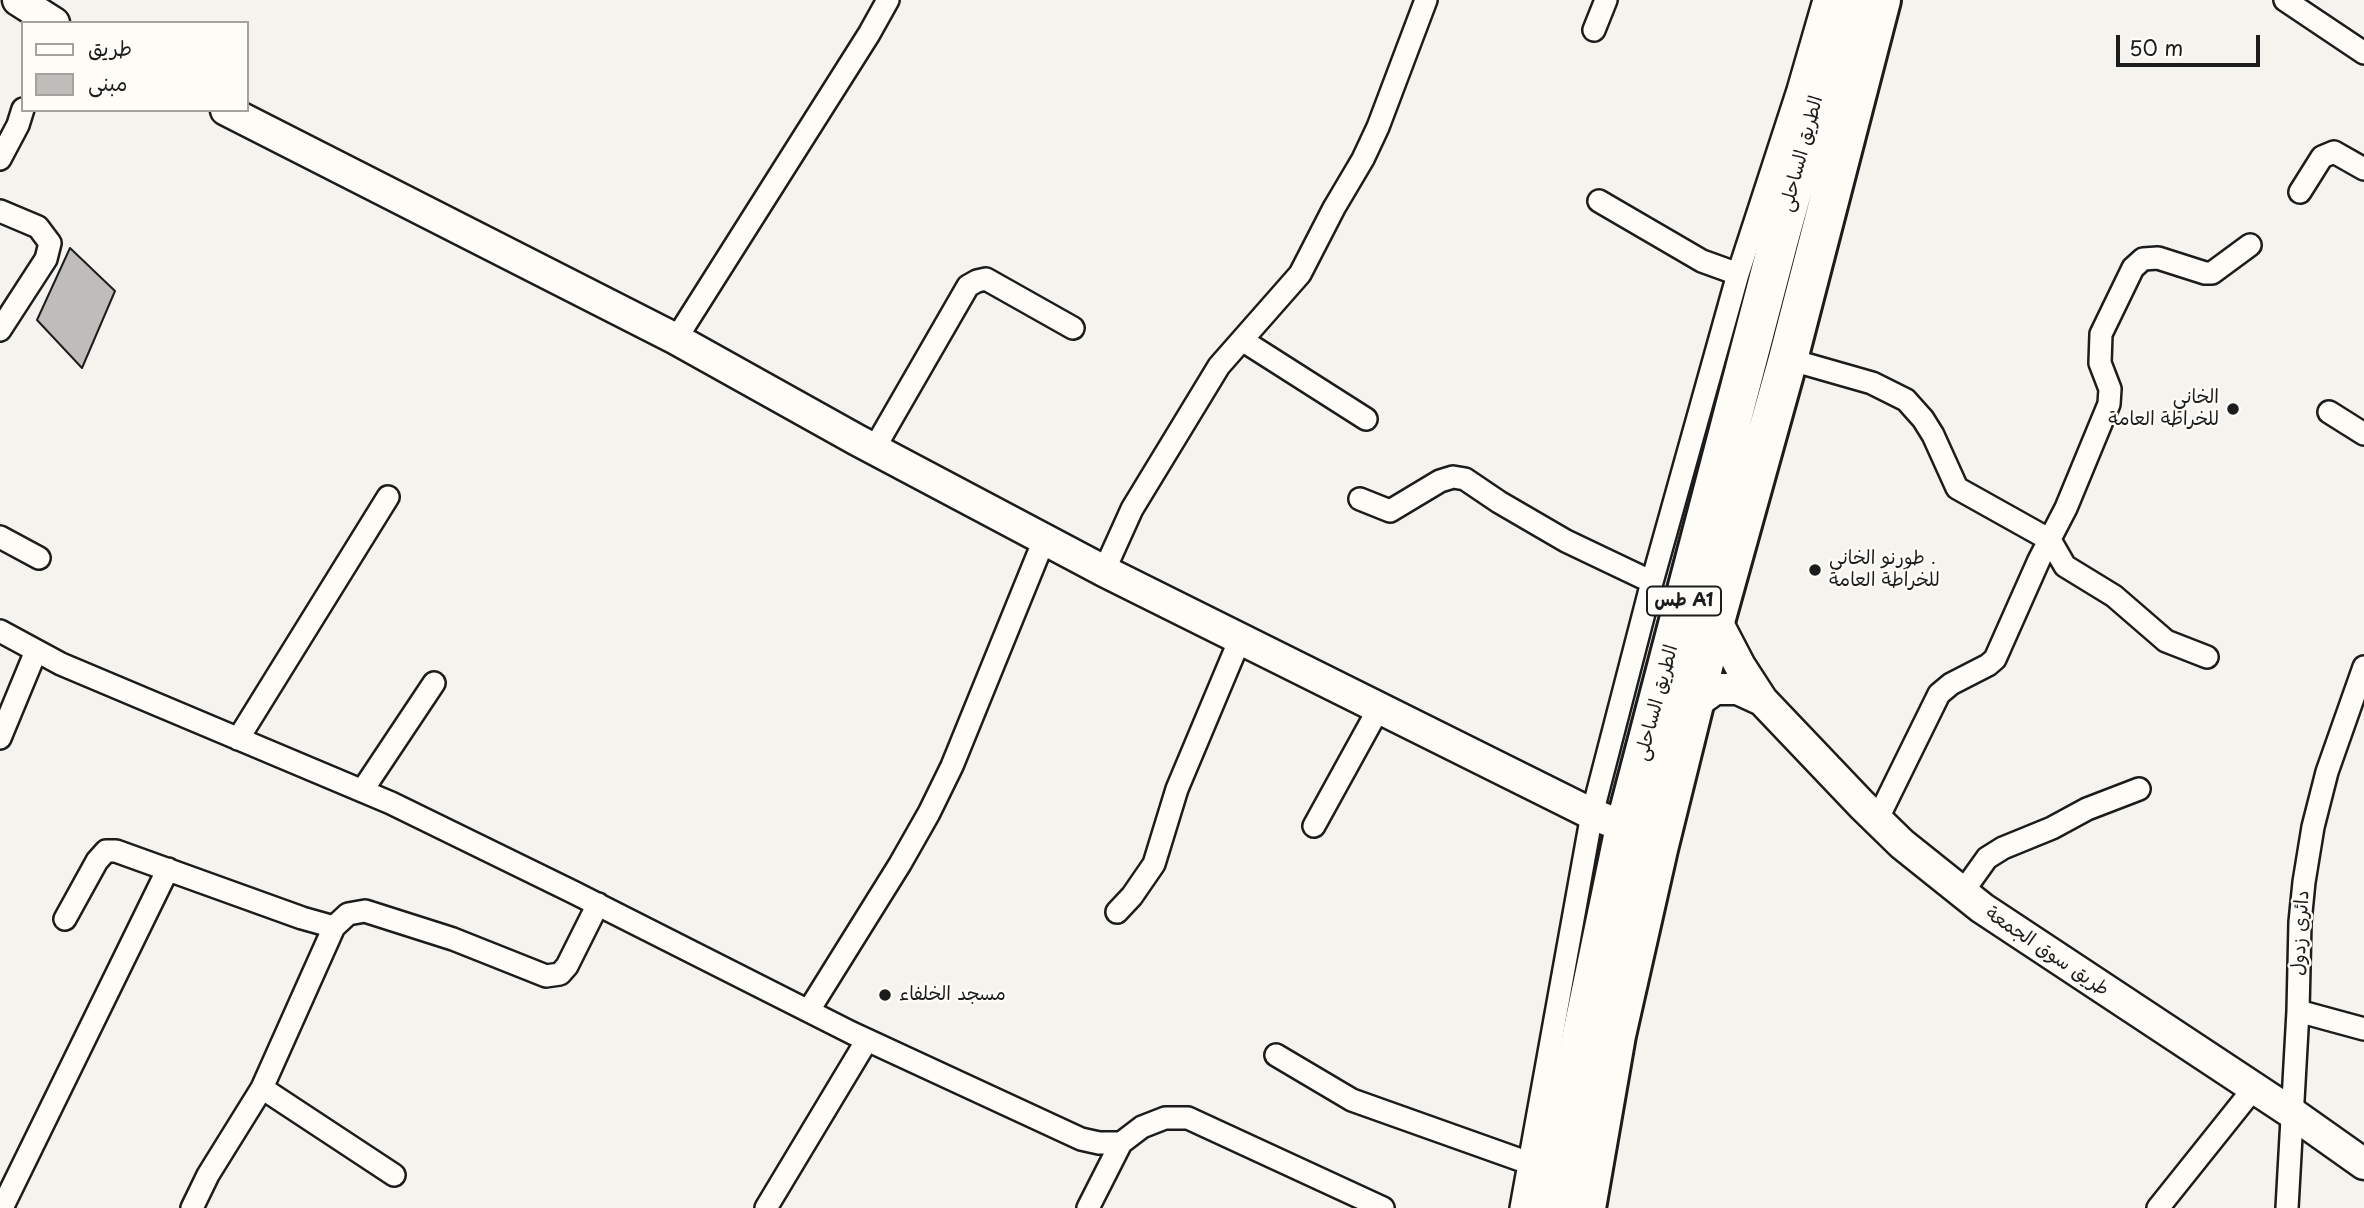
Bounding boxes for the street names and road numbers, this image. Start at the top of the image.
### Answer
street label: الطريق الساحلى [1776,94,1828,214]
road number: طس A1 [1647,586,1721,616]
street label: الطريق الساحلى [1631,643,1683,763]
street label: دائرى زدول [2287,890,2315,976]
street label: طريق سوق الجمعة [1981,902,2113,1002]

